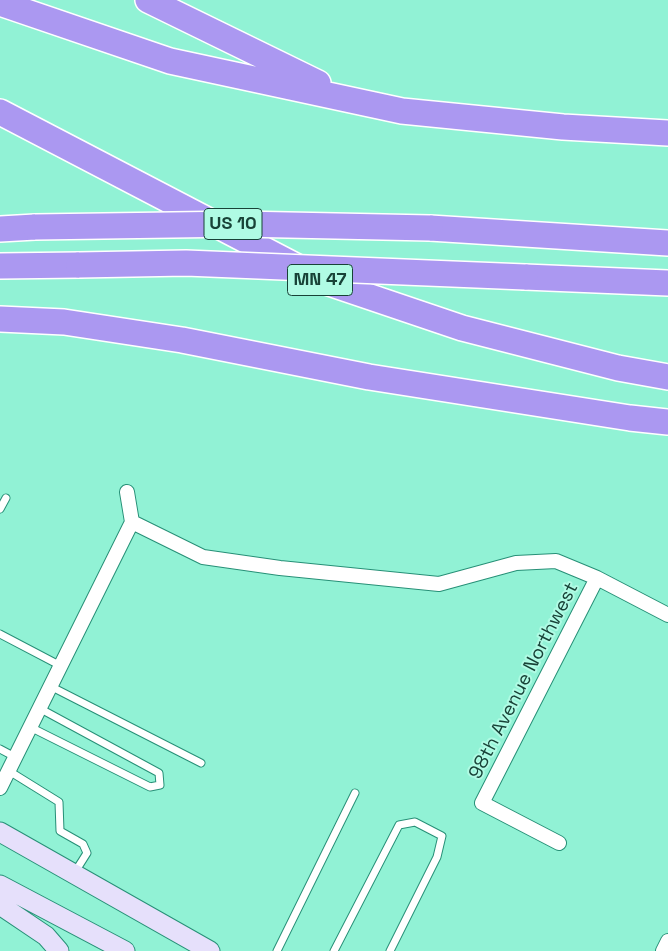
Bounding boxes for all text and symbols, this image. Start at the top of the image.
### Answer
road number: US 10 [204,208,262,240]
road number: MN 47 [288,264,352,296]
street label: 98th Avenue Northwest [465,579,583,783]

